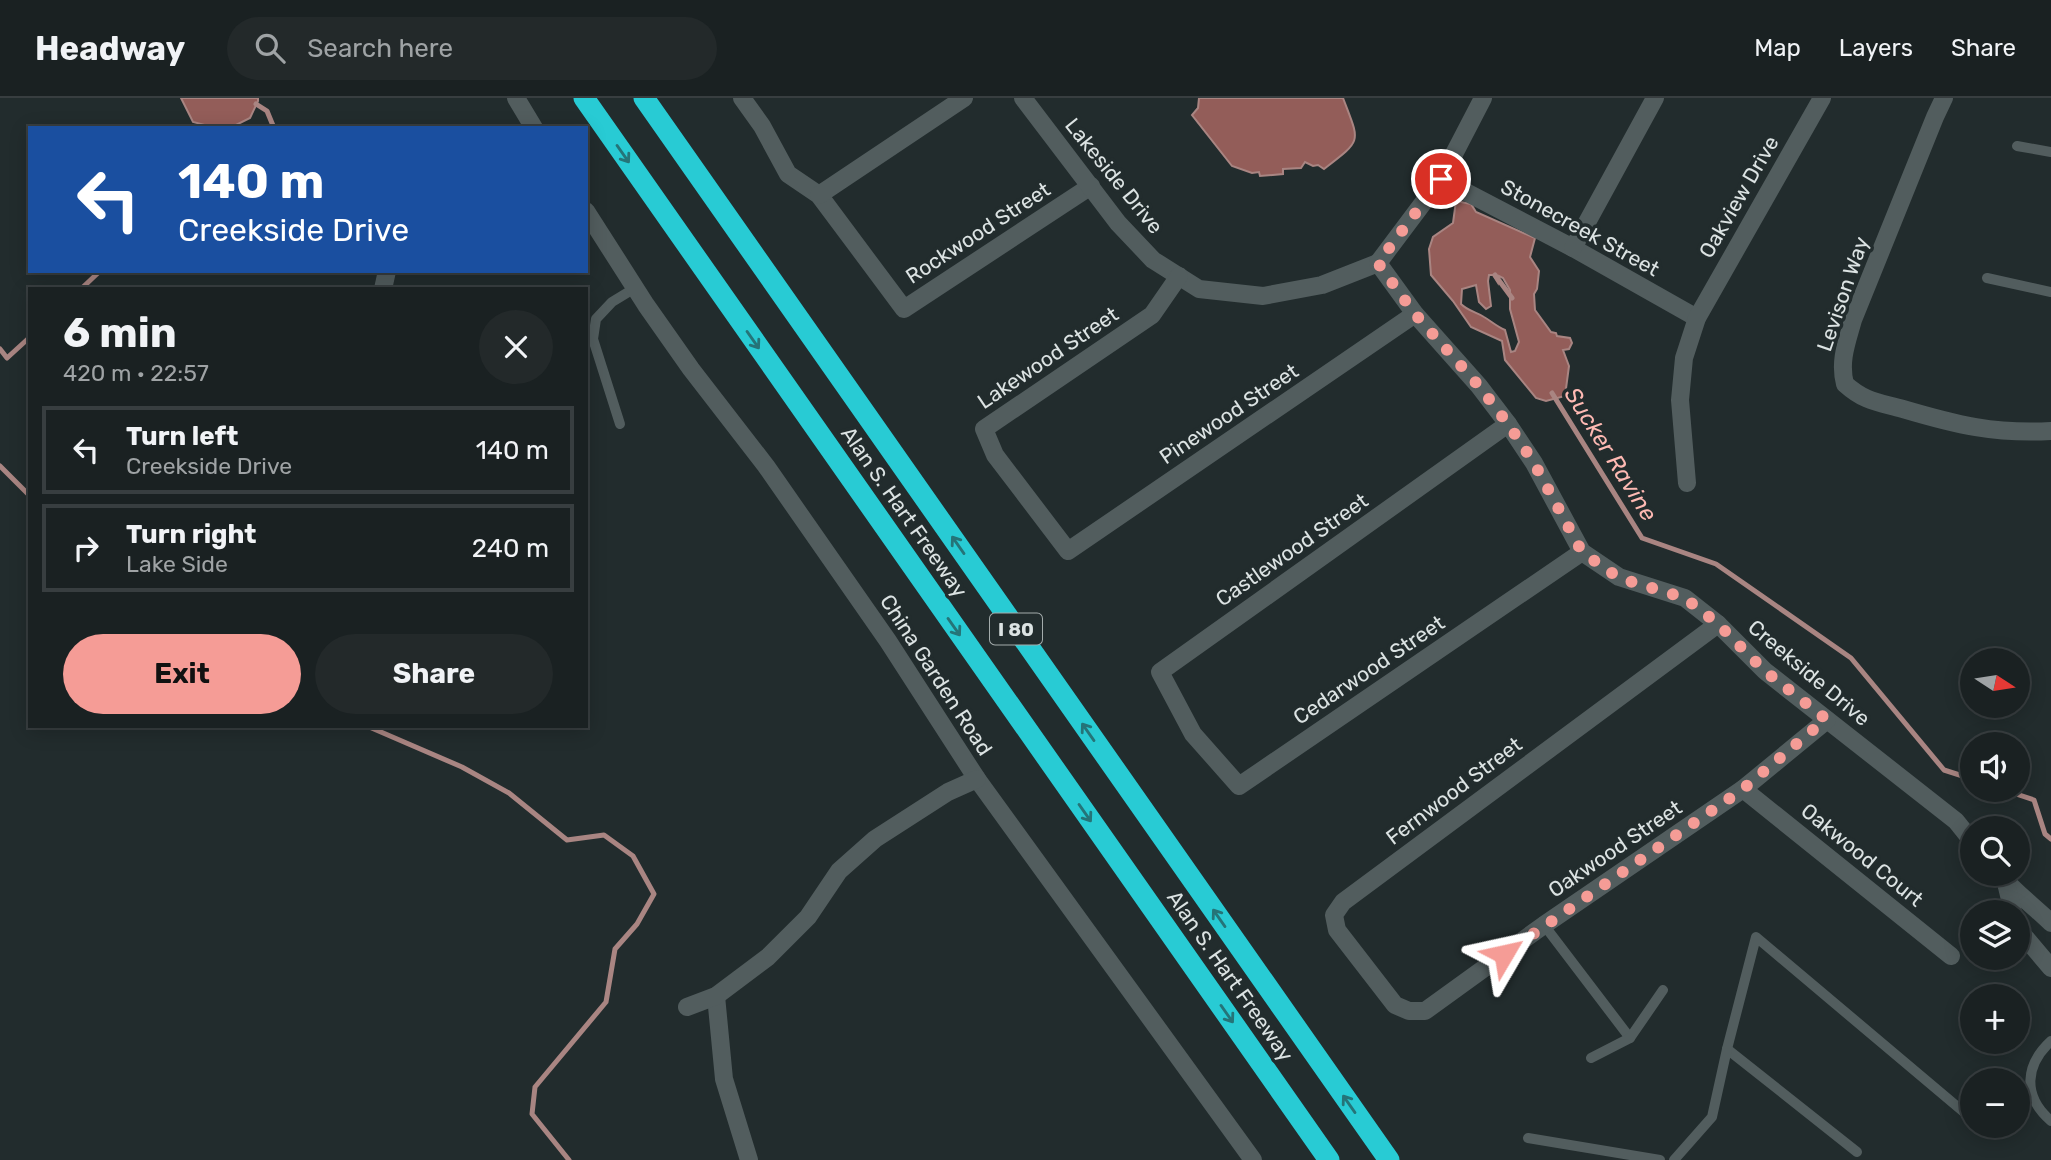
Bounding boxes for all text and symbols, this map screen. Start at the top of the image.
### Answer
search box [227,17,717,80]
text: Headway [35,29,185,68]
icon: search [251,29,289,67]
text: Search here [307,33,453,64]
text: Map [1754,34,1801,62]
text: Layers [1839,34,1913,62]
text: Share [1951,34,2016,62]
street label: Lakeside Drive [1060,113,1169,238]
street label: Oakview Drive [1694,131,1784,262]
one-way arrow [616,144,630,163]
pin [1411,149,1471,209]
text: 140 m [178,152,324,210]
icon: left [63,154,154,245]
icon: arrive [1422,160,1460,198]
street label: Stonecreek Street [1497,174,1664,281]
street label: Rockwood Street [901,177,1055,289]
text: Creekside Drive [178,211,409,249]
street label: Levison Way [1811,233,1874,354]
street label: Lakewood Street [973,301,1123,414]
text: 6 min [63,308,177,358]
button: close [479,310,553,384]
one-way arrow [746,330,760,349]
street label: Pinewood Street [1155,358,1303,469]
text: 420 m · 22:57 [63,359,209,387]
water label: Sucker Ravine [1559,382,1663,526]
text: Turn left [126,421,238,452]
street label: Alan S. Hart Freeway [836,422,973,602]
icon: left [67,431,105,469]
text: 140 m [476,435,549,466]
text: Creekside Drive [126,452,292,480]
street label: Castlewood Street [1211,488,1373,611]
text: Turn right [126,519,256,550]
icon: right [67,529,105,567]
text: 240 m [472,533,549,564]
one-way arrow [951,536,965,555]
text: Lake Side [126,550,228,578]
street label: China Garden Road [875,590,998,760]
street label: Cedarwood Street [1288,610,1449,729]
road number: I 80 [990,614,1042,644]
street label: Creekside Drive [1743,614,1875,731]
one-way arrow [947,617,962,636]
button: Exit [63,634,301,714]
button: Share [315,634,553,714]
north arrow [1960,648,2030,718]
map controls [1960,648,2030,1138]
one-way arrow [1081,723,1095,742]
street label: Fernwood Street [1381,731,1526,850]
button: sound [1960,732,2030,802]
street label: Oakwood Street [1543,795,1686,902]
street label: Oakwood Court [1796,798,1928,911]
one-way arrow [1078,803,1092,822]
button: search [1960,816,2030,886]
street label: Alan S. Hart Freeway [1162,886,1299,1066]
button: layers [1960,900,2030,970]
one-way arrow [1212,909,1226,928]
position arrow [1467,917,1541,991]
button: + [1960,984,2030,1054]
one-way arrow [1220,1004,1234,1023]
button: − [1960,1068,2030,1138]
one-way arrow [1342,1095,1356,1114]

